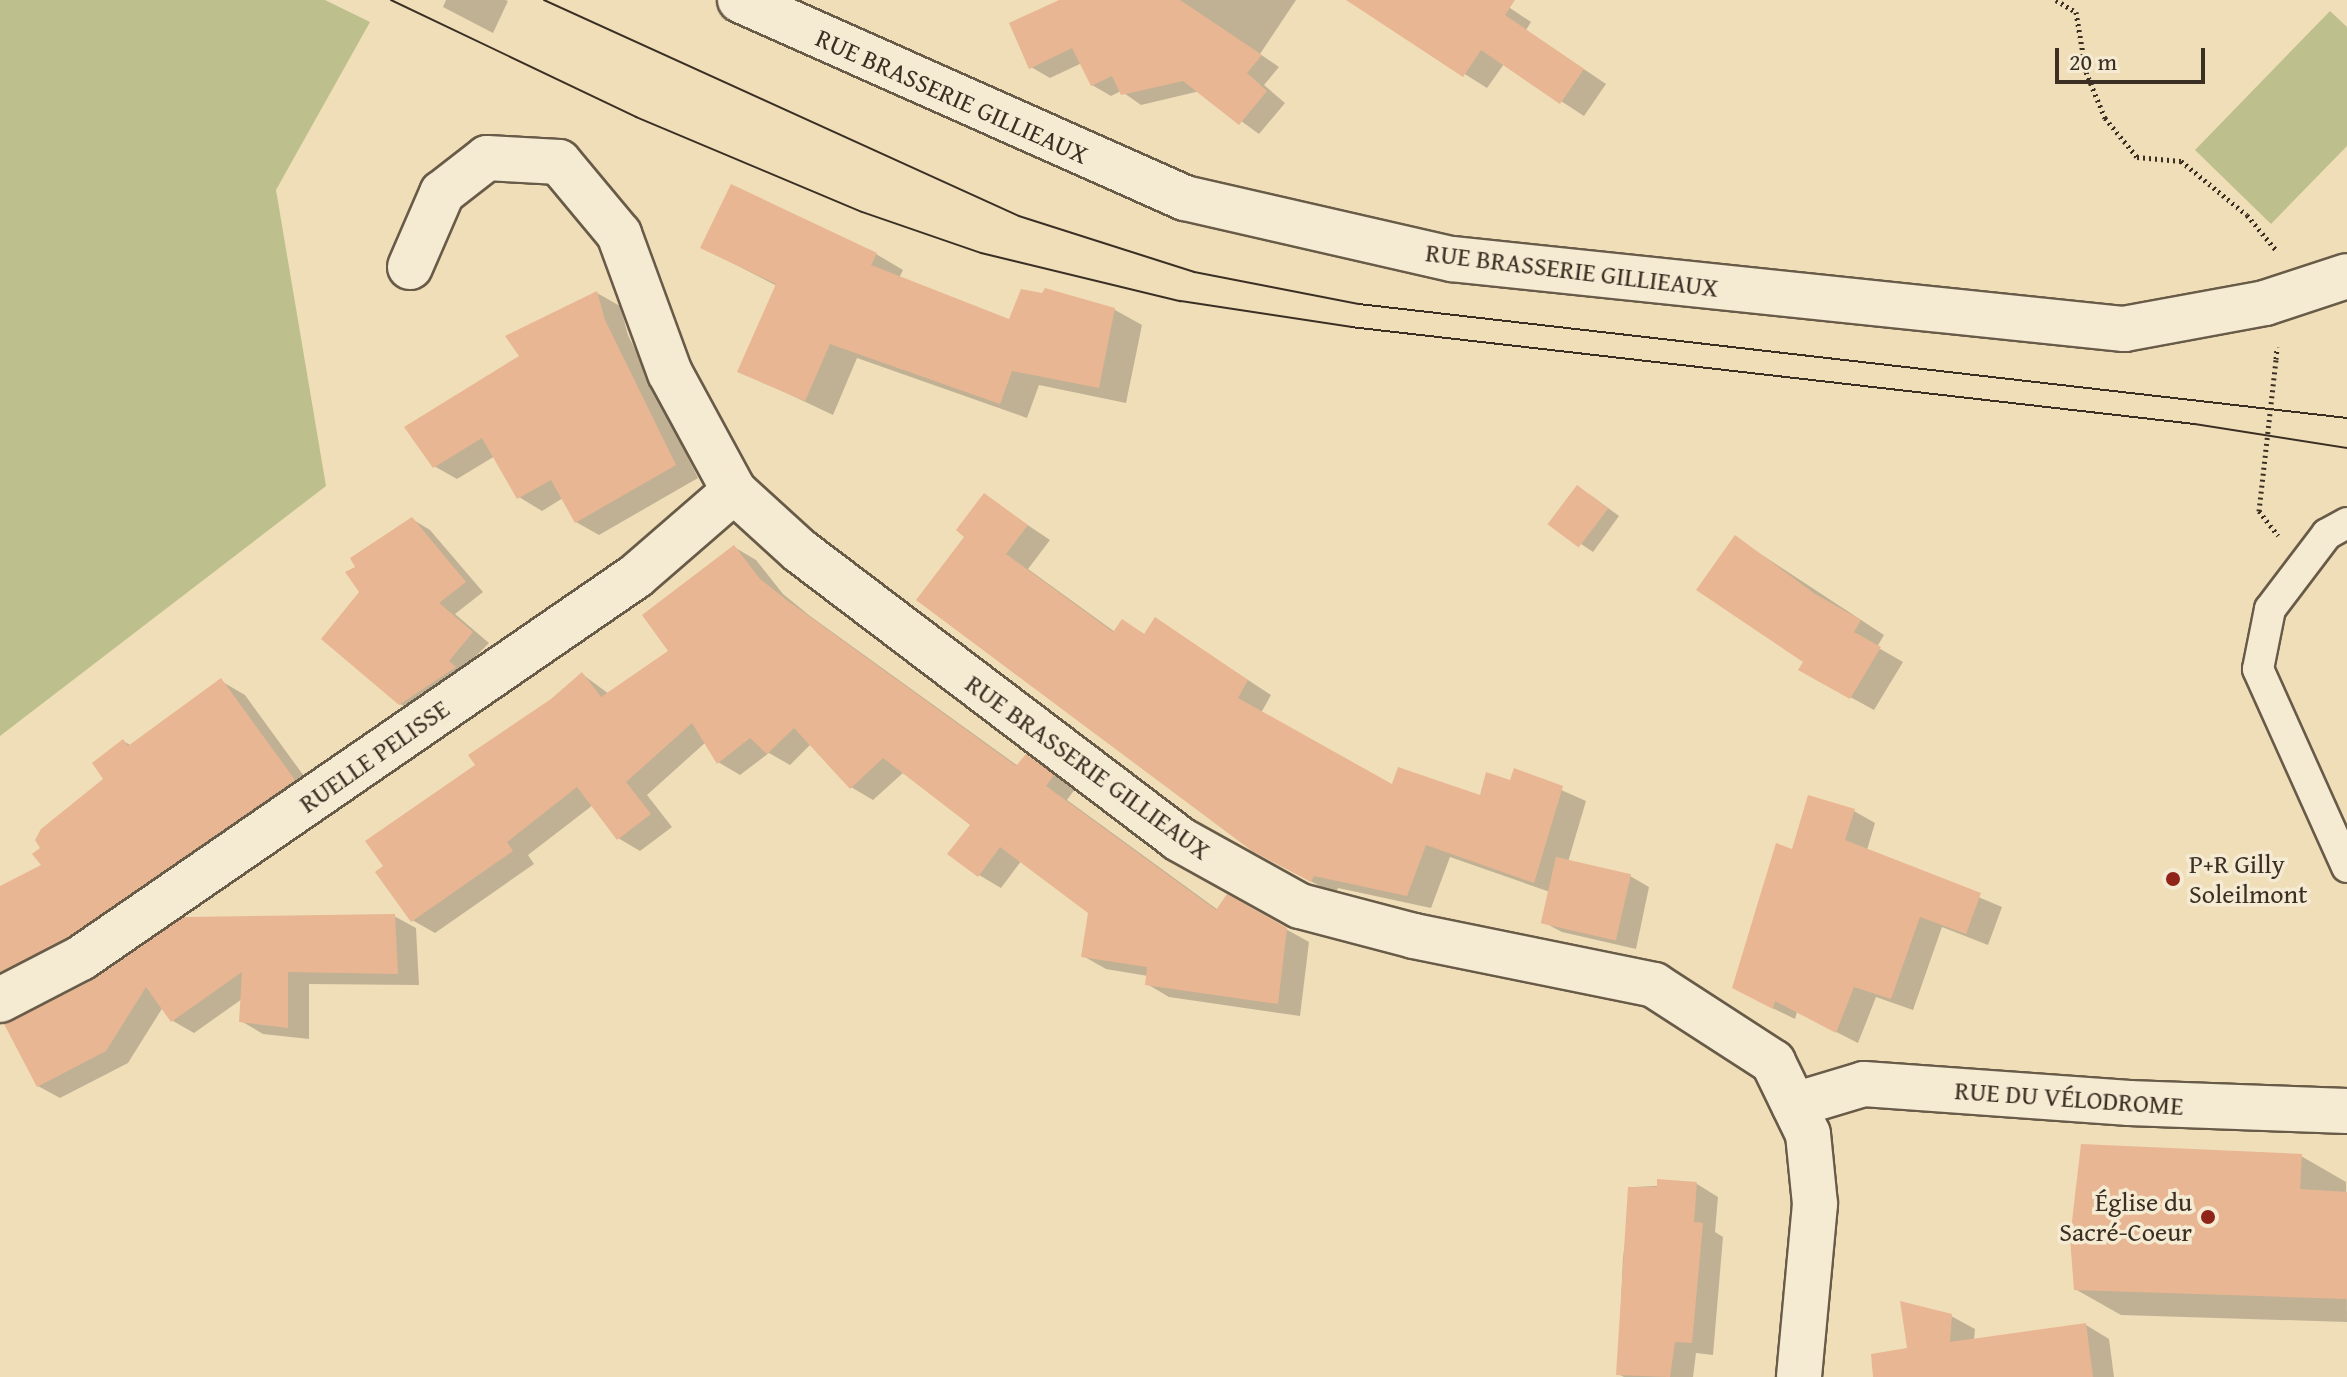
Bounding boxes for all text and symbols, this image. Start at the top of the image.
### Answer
street label: RUE BRASSERIE GILLIEAUX [811,22,1093,170]
scale bar [2059,32,2209,82]
text: 20 m [2069,44,2117,79]
street label: RUE BRASSERIE GILLIEAUX [1424,237,1720,303]
street label: RUE BRASSERIE GILLIEAUX [960,668,1216,866]
street label: RUELLE PELISSE [293,693,455,819]
place label: P+R Gilly Soleilmont [2189,848,2307,910]
marker: P+R Gilly Soleilmont [2164,870,2182,888]
street label: RUE DU VÉLODROME [1954,1074,2184,1122]
place label: Église du Sacré-Coeur [2059,1186,2192,1248]
marker: Église du Sacré-Coeur [2199,1208,2217,1226]

